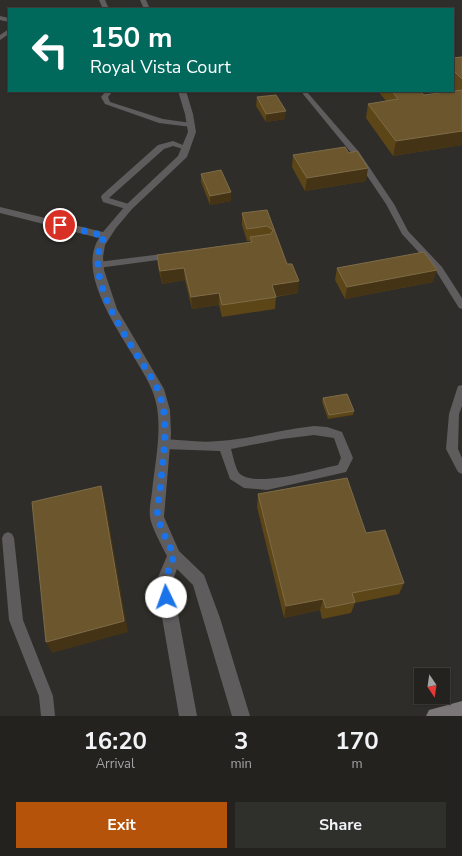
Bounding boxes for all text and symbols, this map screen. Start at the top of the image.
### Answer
text: 150 m [90,19,173,57]
icon: left [24,24,76,76]
text: Royal Vista Court [90,55,231,79]
pin [43,208,77,242]
icon: arrive [49,214,71,236]
position arrow [145,576,187,618]
north arrow [414,668,450,704]
map controls [414,668,450,704]
text: 16:20 [83,725,147,757]
text: 3 [234,725,248,757]
text: 170 [335,725,379,757]
text: Arrival [96,755,135,773]
text: min [230,755,252,773]
text: m [351,755,363,773]
button: Exit [16,802,227,848]
button: Share [235,802,446,848]

